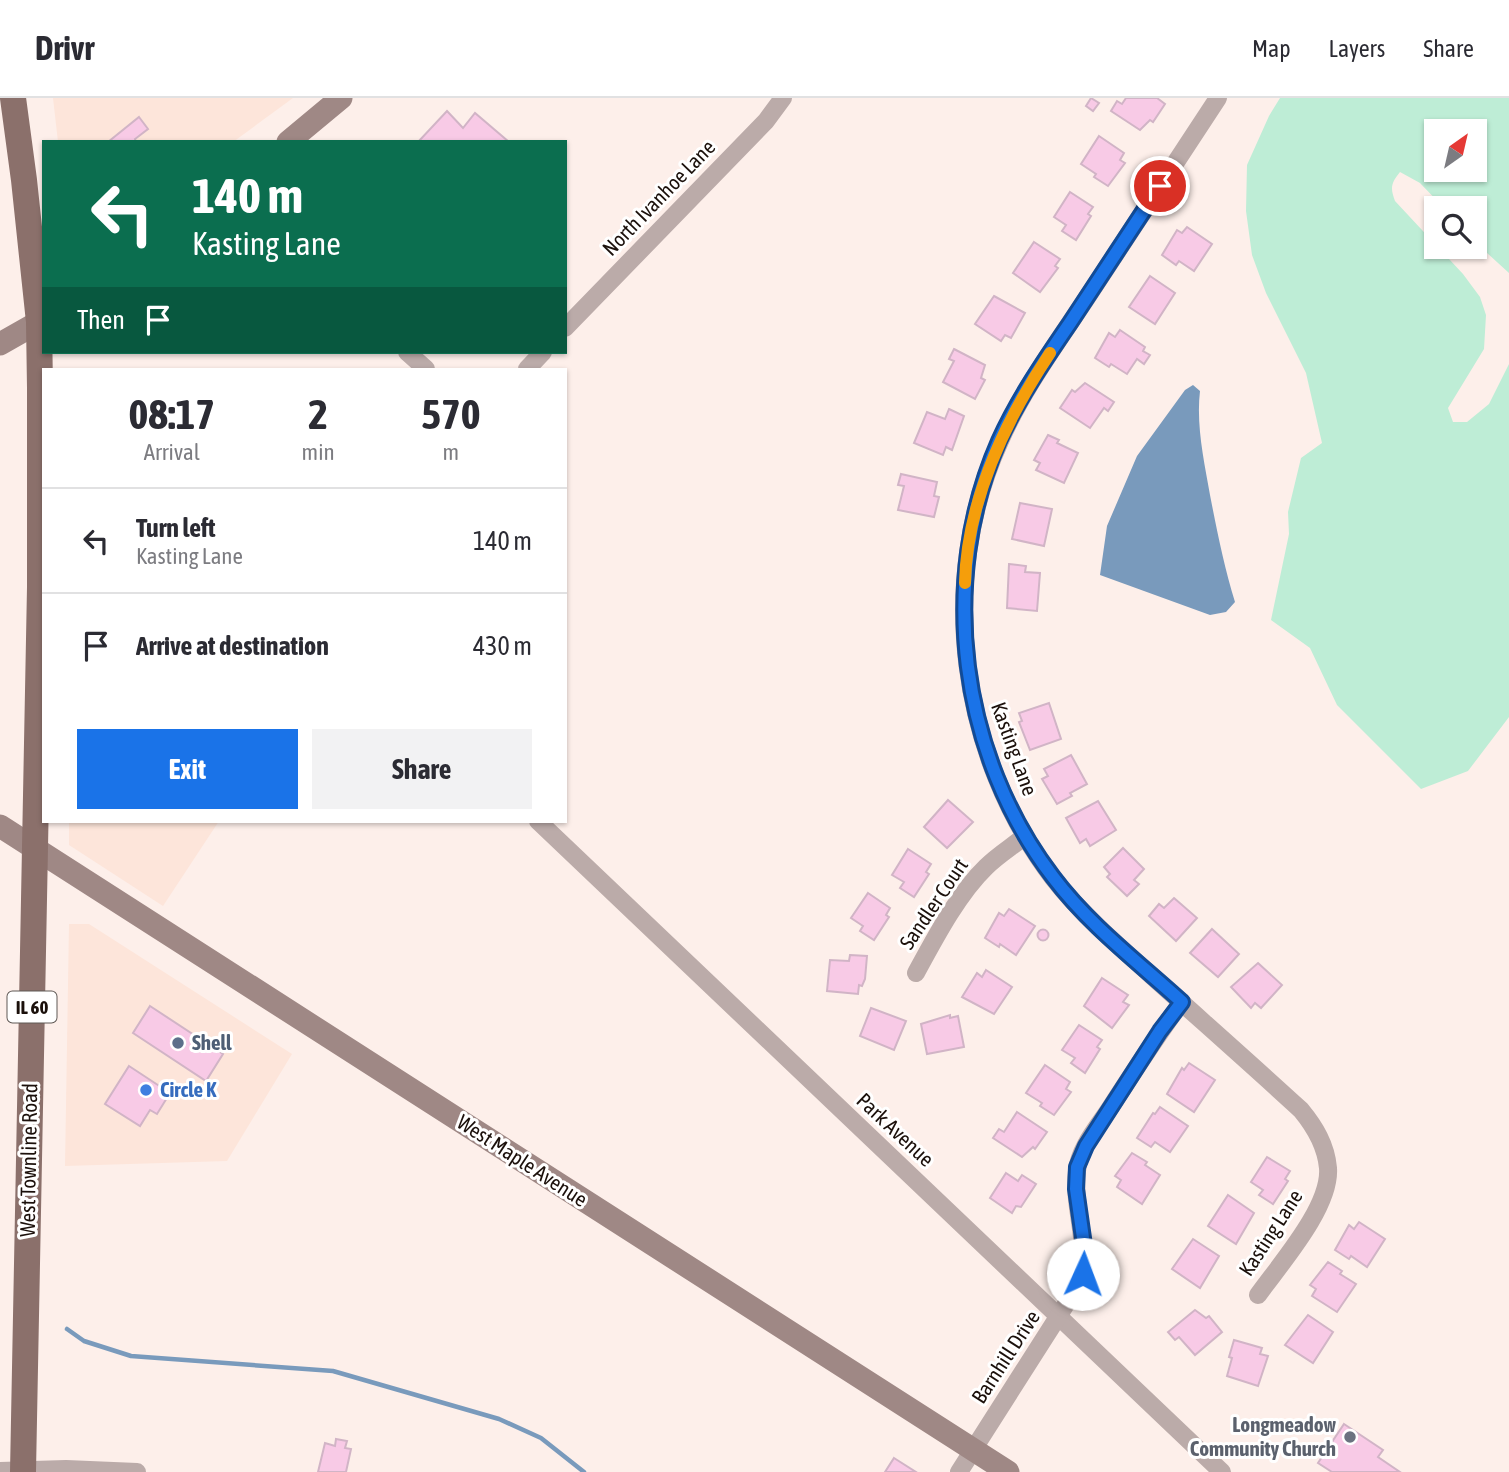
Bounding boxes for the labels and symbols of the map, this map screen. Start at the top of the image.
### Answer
north arrow [1424,119,1488,182]
street label: North Ivanhoe Lane [597,135,719,260]
pin [1130,156,1190,216]
street label: Kasting Lane [987,699,1043,799]
street label: Sandler Court [894,854,972,953]
road number: IL 60 [7,992,56,1023]
place label: Shell [192,1030,232,1054]
marker: Shell [170,1035,186,1051]
place label: Circle K [160,1077,217,1101]
marker: Circle K [138,1082,154,1098]
street label: West Townline Road [15,1083,41,1237]
street label: Park Avenue [852,1088,939,1171]
street label: West Maple Avenue [453,1109,592,1211]
street label: Kasting Lane [1234,1185,1307,1280]
position arrow [1046,1237,1120,1311]
street label: Barnhill Drive [966,1306,1044,1407]
place label: Longmeadow Community Church [1190,1412,1336,1460]
marker: Longmeadow Community Church [1342,1429,1358,1445]

